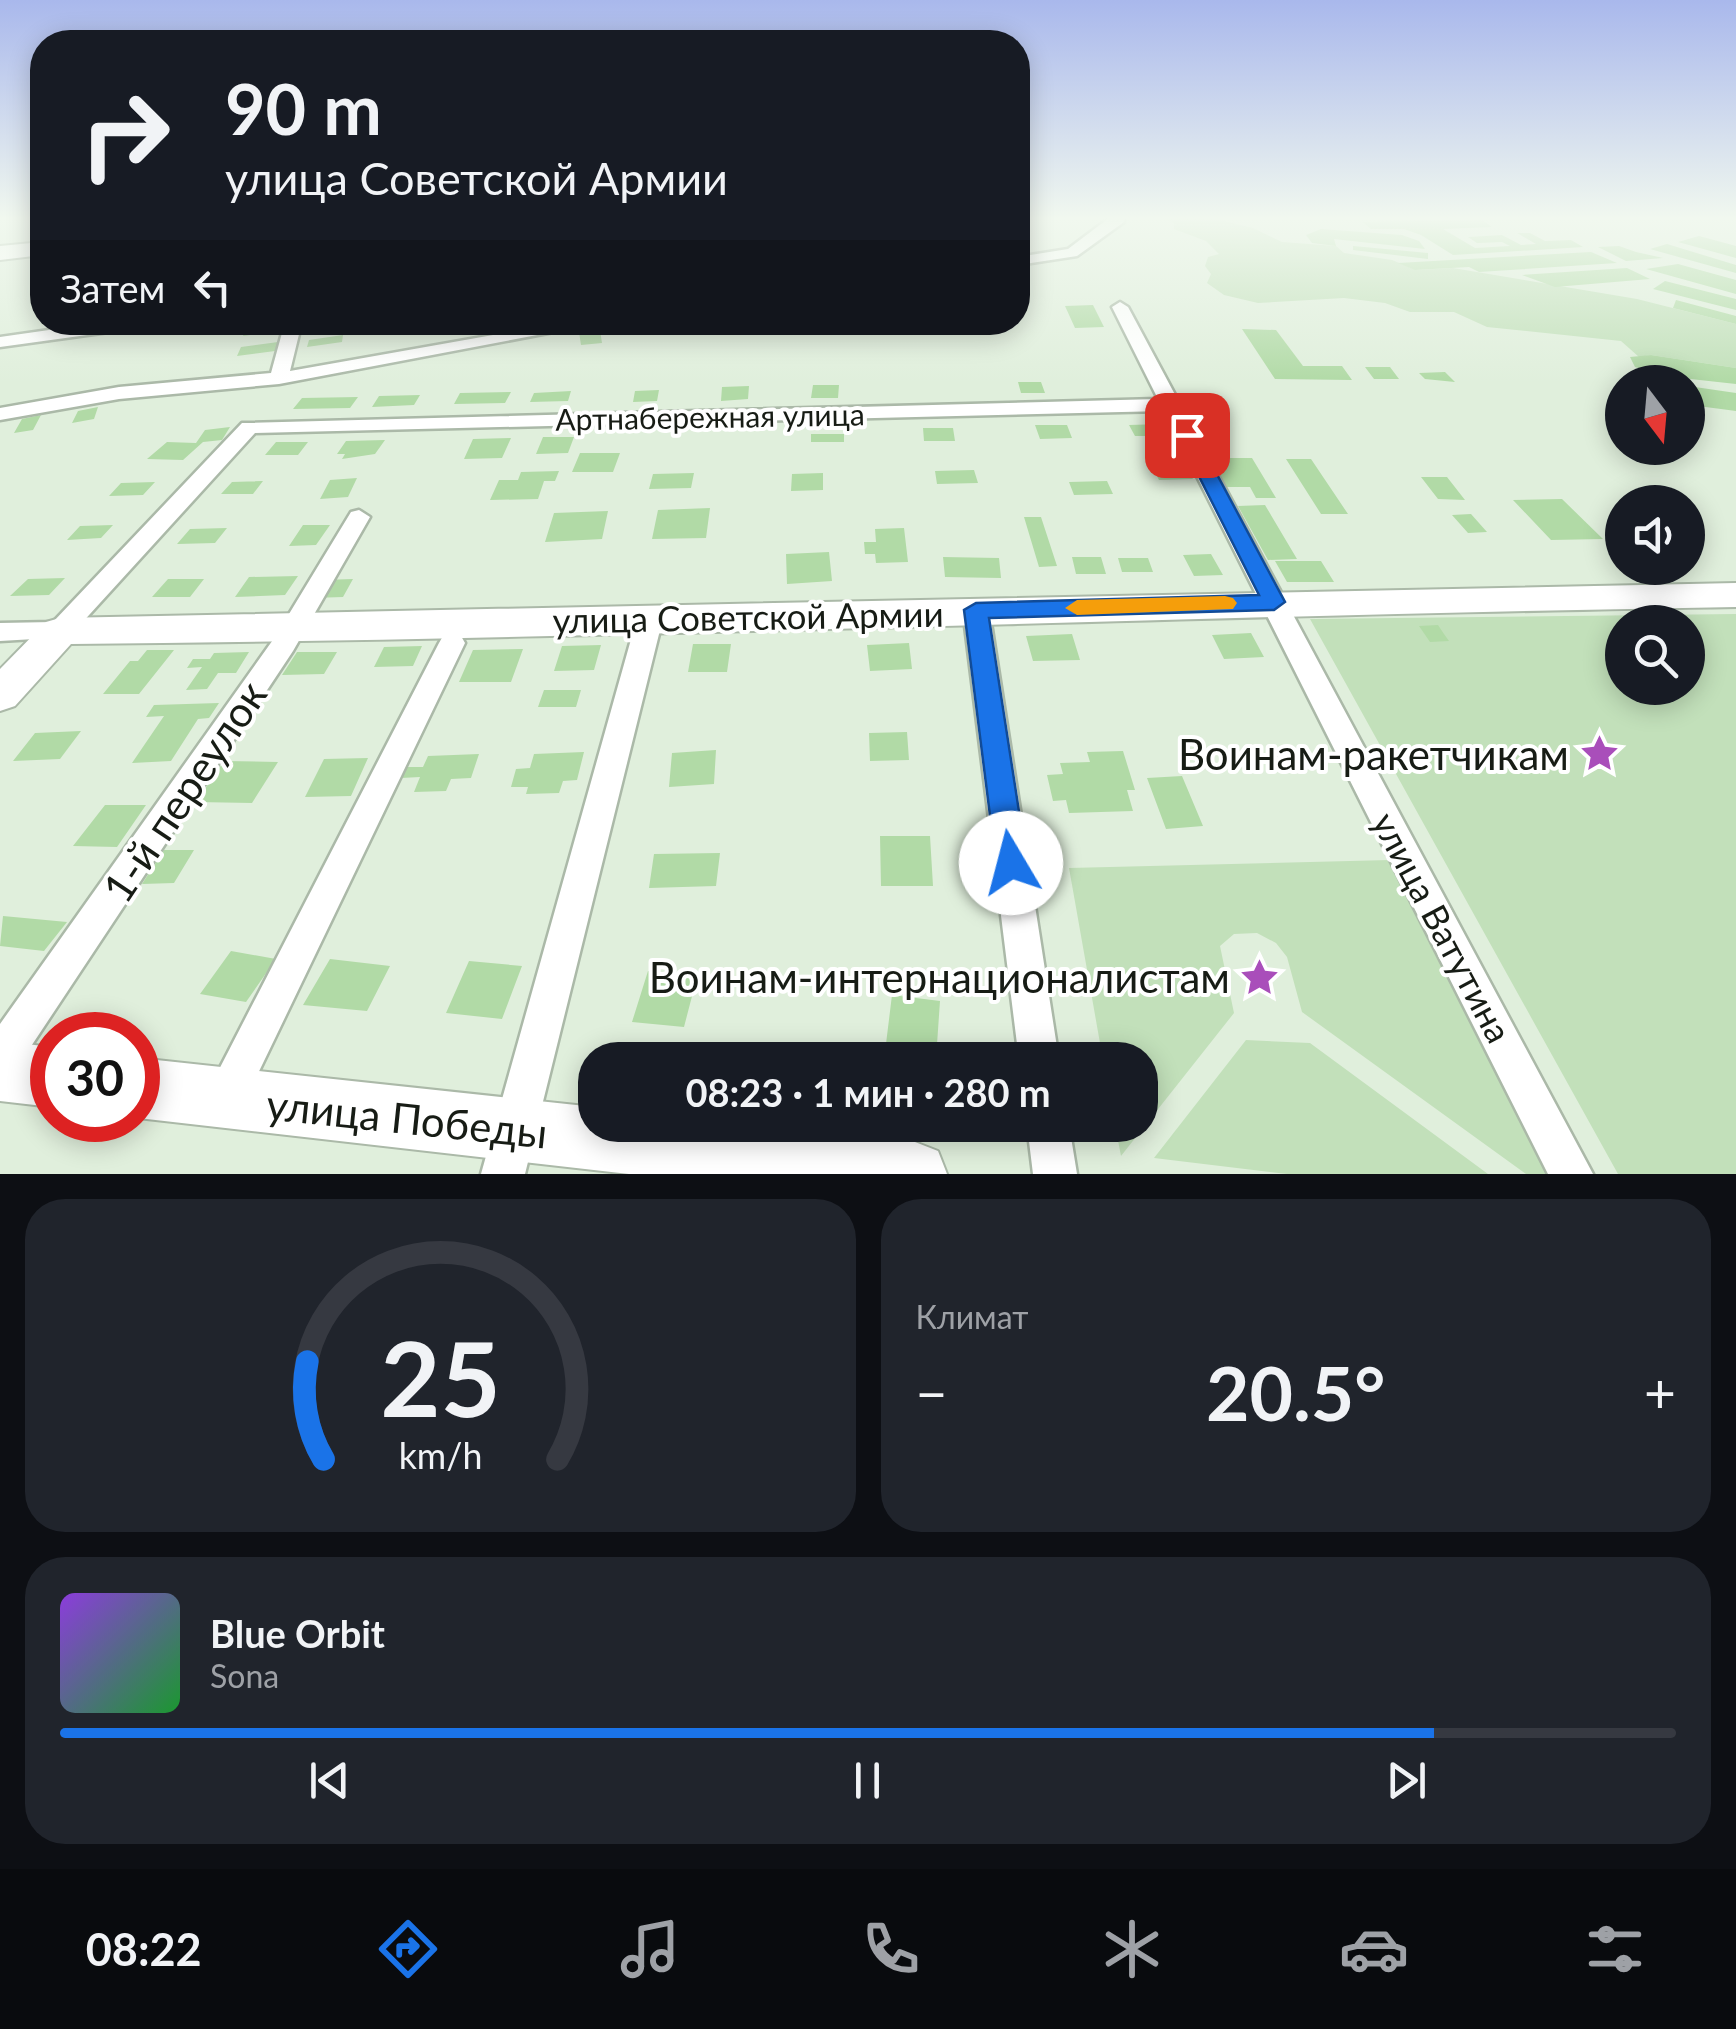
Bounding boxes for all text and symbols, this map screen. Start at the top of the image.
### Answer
text: 90 m [225,66,382,150]
icon: right [60,70,190,200]
text: улица Советской Армии [225,151,728,205]
icon: left [185,260,240,315]
text: Затем [60,265,165,311]
north arrow [1605,365,1705,465]
map controls [1605,365,1705,705]
pin [1145,393,1230,478]
street label: Артнабережная улица [555,395,865,437]
icon: arrive [1160,408,1215,463]
button: sound [1605,485,1705,585]
street label: улица Советской Армии [552,592,944,640]
button: search [1605,605,1705,705]
street label: 1-й переулок [92,671,276,911]
place label: Воинам-ракетчикам [1178,729,1569,779]
place icon: Воинам-ракетчикам [1578,733,1620,775]
street label: улица Ватутина [1365,805,1521,1049]
position arrow [959,811,1063,915]
place label: Воинам-интернационалистам [649,952,1230,1002]
place icon: Воинам-интернационалистам [1239,956,1281,998]
speed limit sign: 30 [30,1012,160,1142]
text: 08:23 · 1 мин · 280 m [685,1069,1051,1115]
street label: улица Победы [264,1078,550,1158]
text: Климат [916,1297,1028,1336]
text: 25 [380,1314,501,1439]
text: 20.5° [1206,1347,1385,1437]
text: − [916,1359,947,1425]
text: + [1644,1359,1676,1425]
text: km/h [398,1434,482,1477]
text: Blue Orbit [210,1610,385,1656]
text: Sona [210,1656,279,1695]
icon: previous [302,1753,357,1808]
icon: pause [840,1753,895,1808]
icon: next [1379,1753,1434,1808]
icon: directions [373,1914,443,1984]
icon: music [615,1914,685,1984]
icon: phone [856,1914,926,1984]
icon: climate [1097,1914,1167,1984]
icon: car [1339,1914,1409,1984]
icon: filters [1580,1914,1650,1984]
text: 08:22 [86,1922,202,1976]

